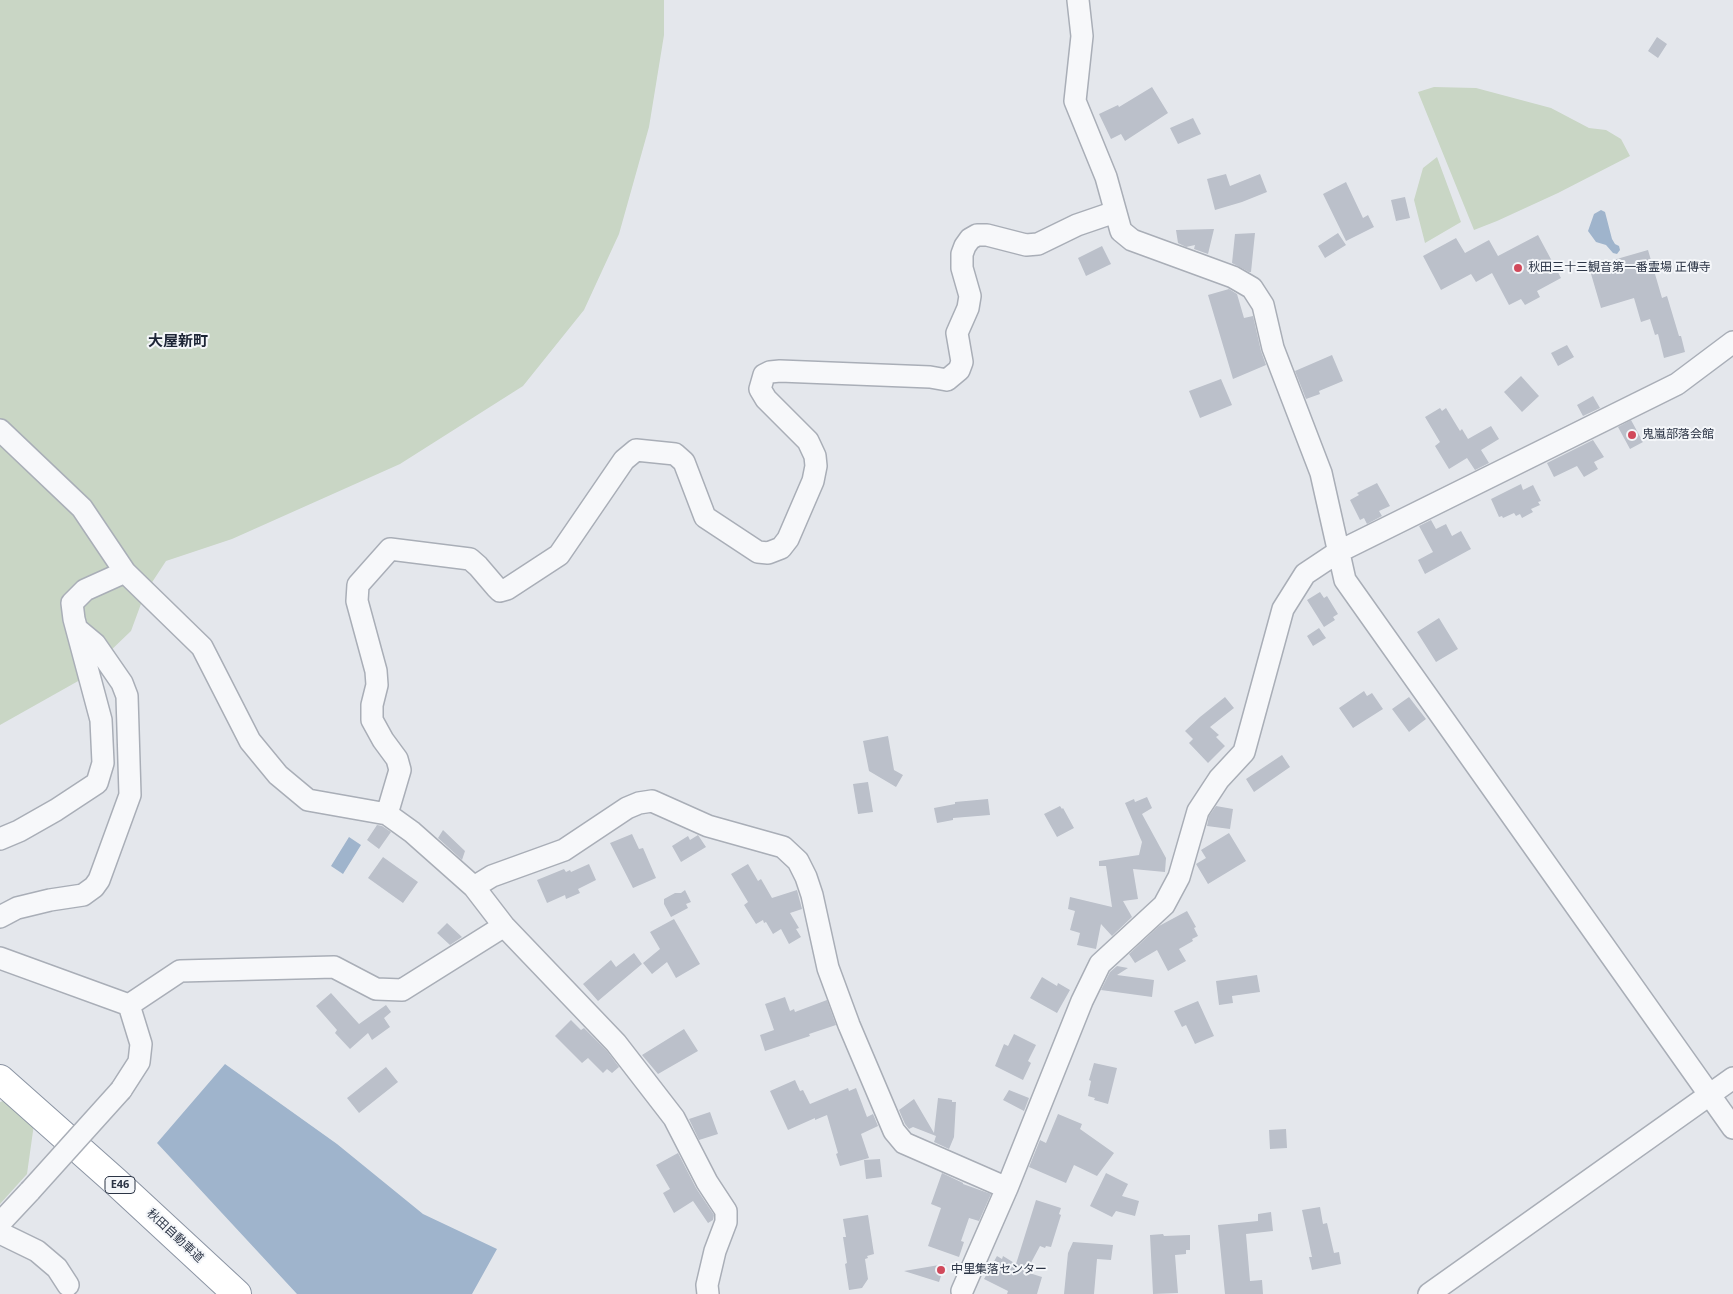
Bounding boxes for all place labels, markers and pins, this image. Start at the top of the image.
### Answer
place label: 秋田三十三観音第一番霊場 正傳寺 [1528,261,1711,275]
marker: 秋田三十三観音第一番霊場 正傳寺 [1512,262,1524,274]
place label: 鬼嵐部落会館 [1642,428,1714,442]
marker: 鬼嵐部落会館 [1626,429,1638,441]
place label: 中里集落センター [951,1263,1047,1277]
marker: 中里集落センター [935,1264,947,1276]

